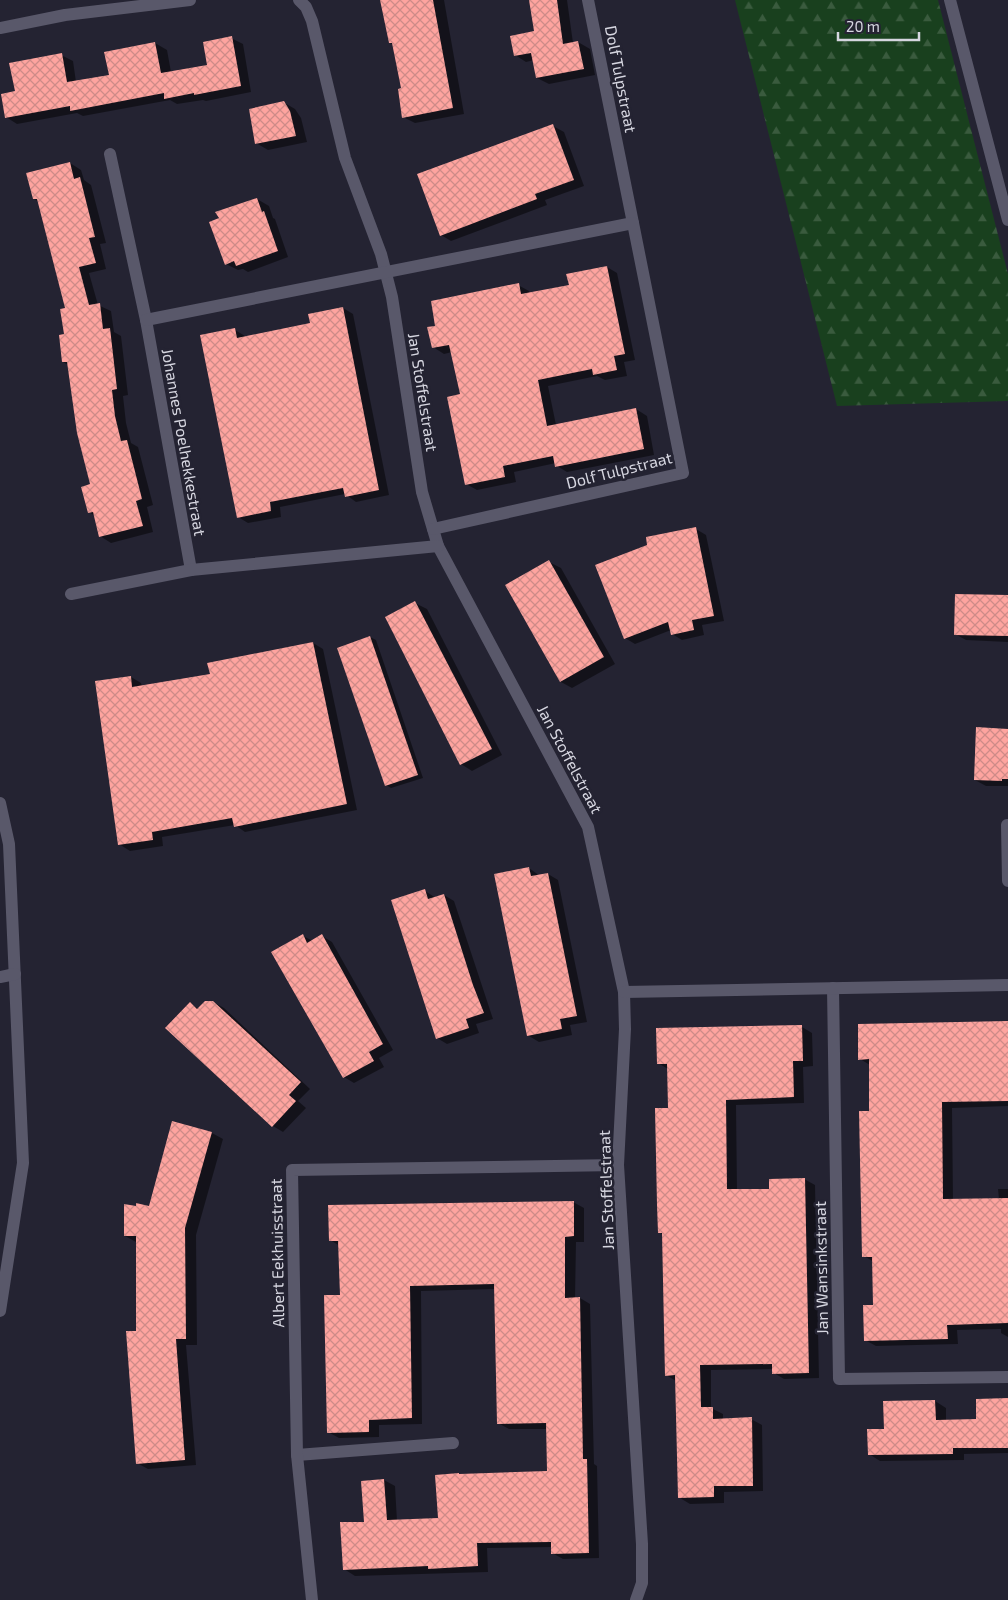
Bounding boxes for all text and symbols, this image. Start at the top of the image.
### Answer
scale bar [838,10,919,42]
text: 20 m [846,17,880,35]
street label: Dolf Tulpstraat [602,24,641,134]
street label: Jan Stoffelstraat [405,331,442,453]
street label: Johannes Poelhekkestraat [159,347,210,537]
street label: Dolf Tulpstraat [564,447,674,492]
street label: Jan Stoffelstraat [534,701,607,816]
street label: Jan Stoffelstraat [594,1130,617,1250]
street label: Albert Eekhuisstraat [266,1178,287,1328]
street label: Jan Wansinkstraat [810,1201,831,1335]

